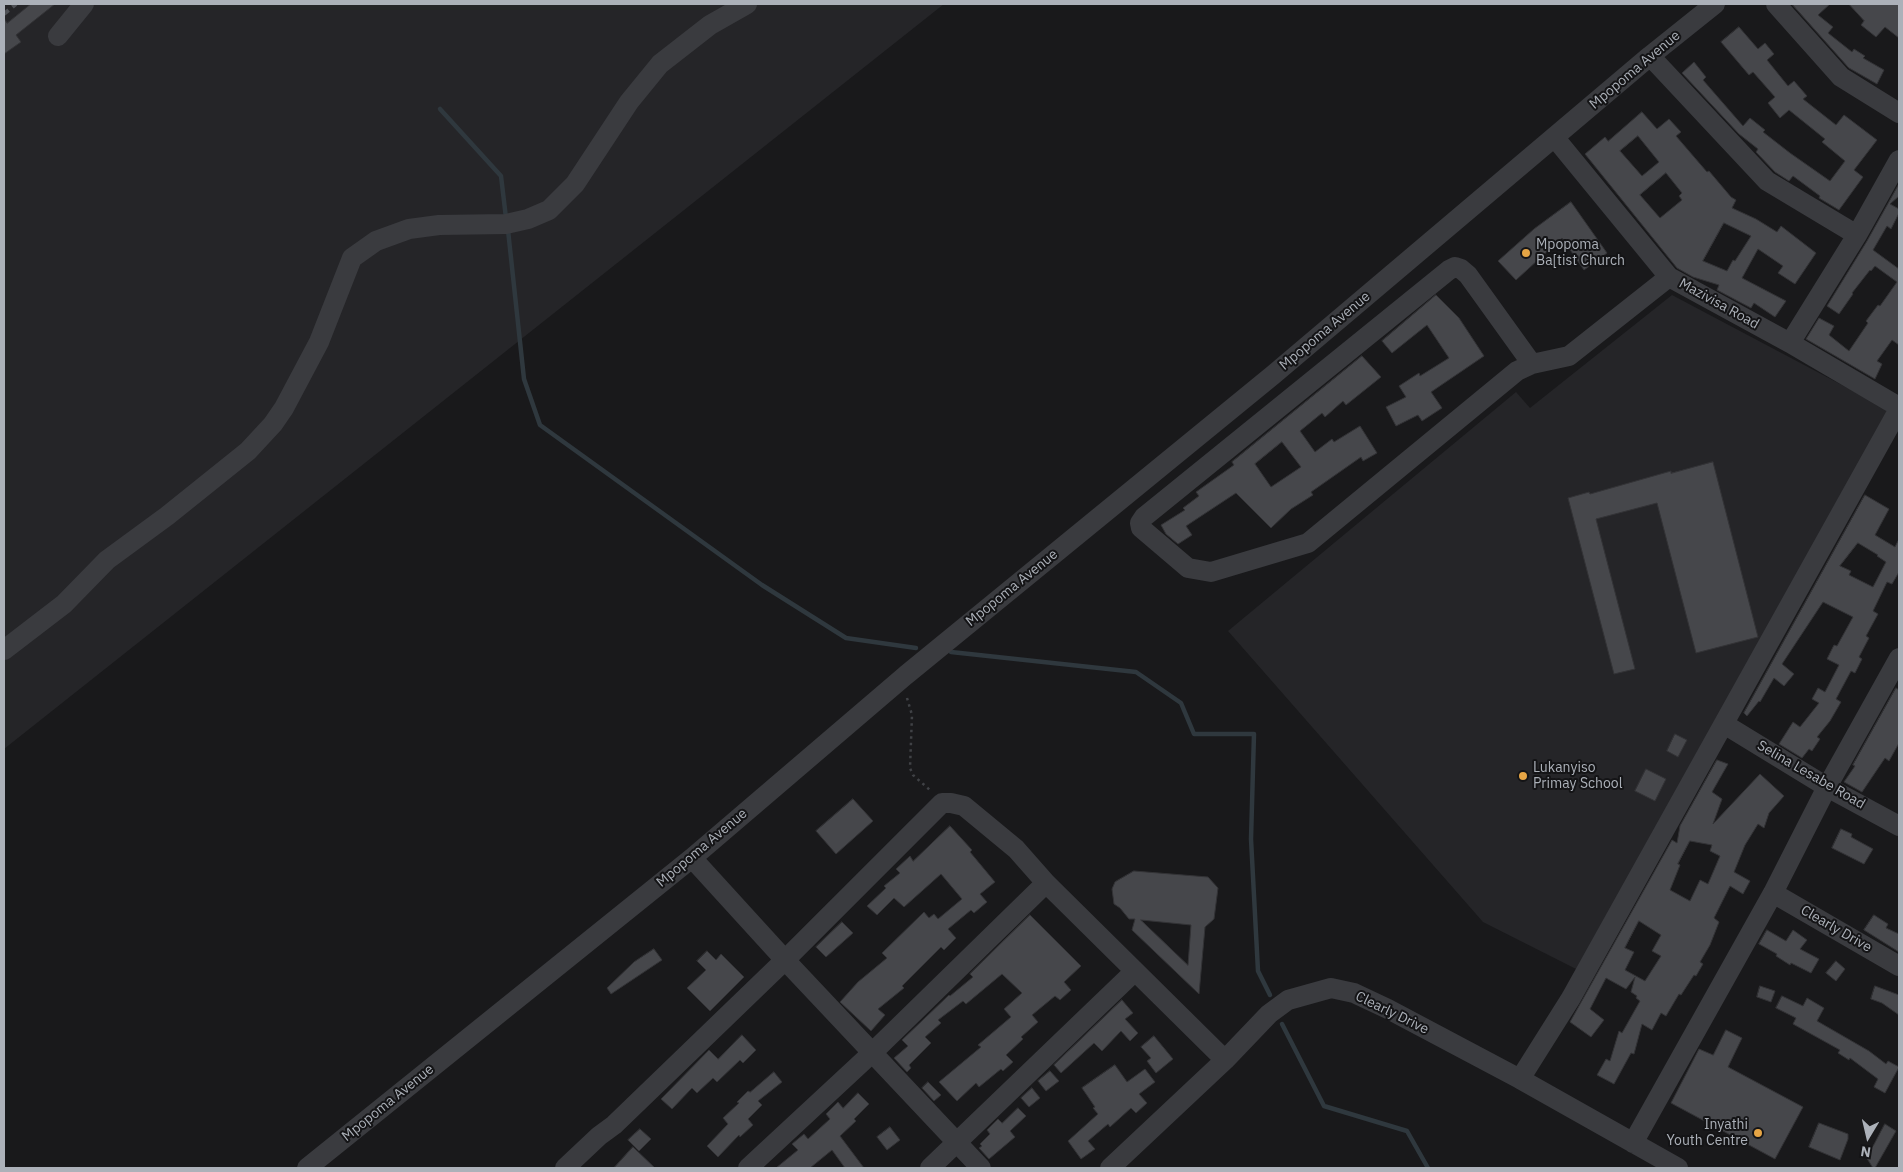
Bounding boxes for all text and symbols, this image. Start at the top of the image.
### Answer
street label: Mpopoma Avenue [1586,27,1684,113]
place label: Mpopoma Ba[tist Church [1536,237,1625,270]
marker: Mpopoma Ba[tist Church [1520,247,1532,259]
street label: Mazivisa Road [1676,275,1762,333]
street label: Mpopoma Avenue [1276,288,1374,374]
street label: Mpopoma Avenue [963,546,1061,630]
street label: Selina Lesabe Road [1754,737,1868,813]
place label: Lukanyiso Primay School [1533,760,1623,792]
marker: Lukanyiso Primay School [1517,770,1529,782]
street label: Mpopoma Avenue [653,805,751,891]
street label: Clearly Drive [1797,902,1875,956]
street label: Clearly Drive [1353,988,1431,1038]
street label: Mpopoma Avenue [339,1061,437,1145]
north arrow [1843,1112,1893,1162]
place label: Inyathi Youth Centre [1666,1117,1748,1150]
marker: Inyathi Youth Centre [1752,1127,1764,1139]
text: N [1859,1142,1872,1161]

